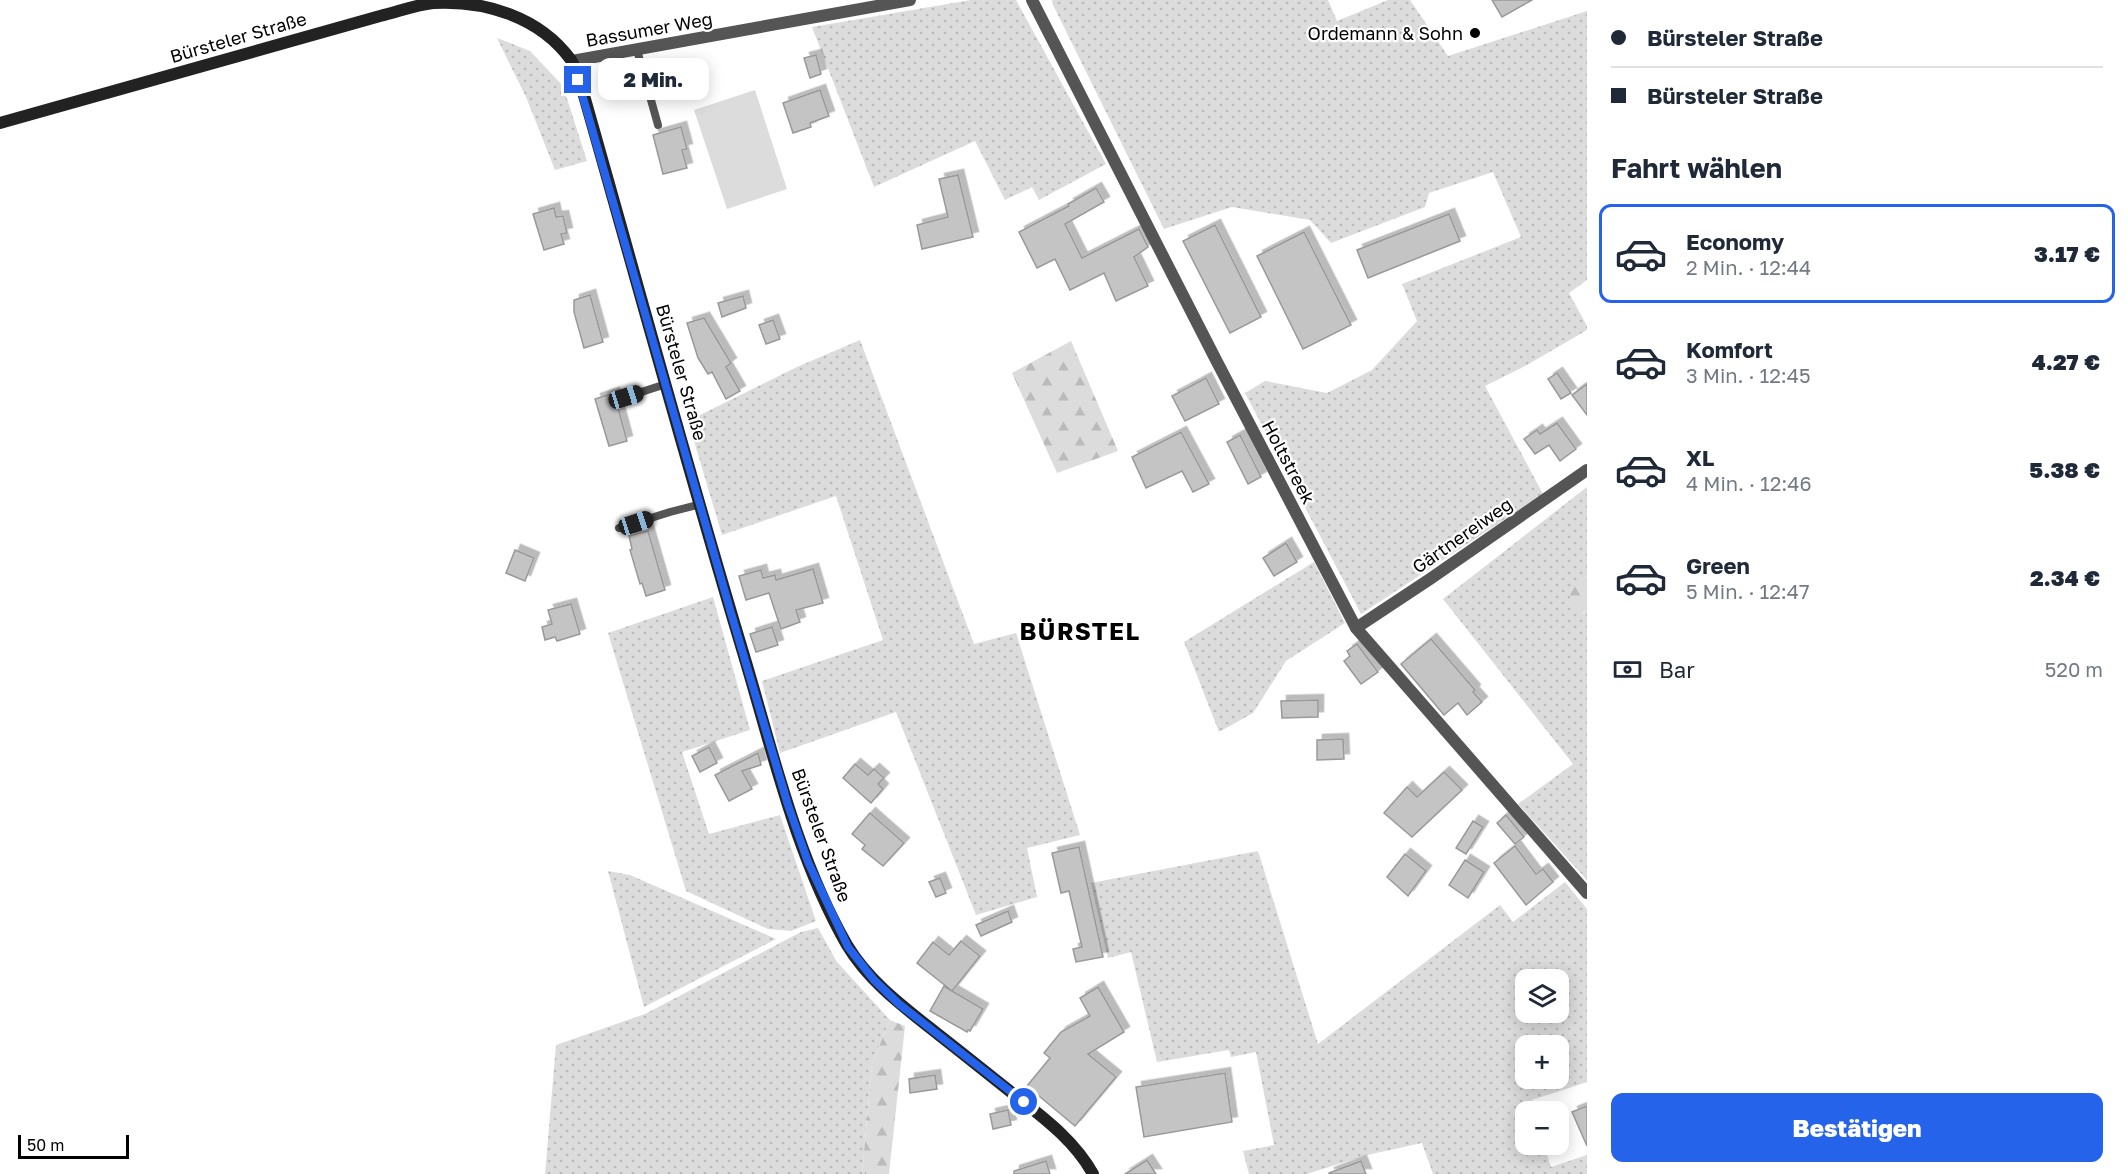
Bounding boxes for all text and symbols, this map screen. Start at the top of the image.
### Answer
street label: Bürsteler Straße [167,7,309,67]
street label: Bassumer Weg [584,7,714,51]
place label: Ordemann & Sohn [1308,22,1463,44]
text: Bürsteler Straße [1647,24,1823,51]
marker: Ordemann & Sohn [1468,26,1482,40]
callout: 2 Min. [599,59,710,101]
route end [564,66,591,93]
text: 2 Min. [624,67,683,91]
text: Bürsteler Straße [1647,82,1823,109]
text: Fahrt wählen [1611,152,1782,184]
icon: car [1614,227,1668,281]
text: Economy [1686,228,1784,255]
text: 3.17 € [2034,240,2100,267]
text: 2 Min. · 12:44 [1686,255,1811,279]
street label: Bürsteler Straße [652,301,712,443]
icon: car [1614,335,1668,389]
text: Komfort [1686,336,1773,363]
text: 4.27 € [2032,348,2100,375]
text: 3 Min. · 12:45 [1686,363,1811,387]
car [606,383,646,411]
street label: Holtstreek [1258,416,1320,508]
icon: car [1614,443,1668,497]
text: XL [1686,444,1714,471]
text: 5.38 € [2029,456,2100,483]
text: 4 Min. · 12:46 [1686,471,1812,495]
street label: Gärtnereiweg [1408,492,1516,578]
car [616,509,656,537]
icon: car [1614,551,1668,605]
text: Green [1686,552,1750,579]
text: 2.34 € [2030,564,2100,591]
text: 5 Min. · 12:47 [1686,579,1810,603]
district label: BÜRSTEL [1019,616,1141,645]
icon: cash [1611,653,1644,686]
text: Bar [1659,656,1695,683]
text: 520 m [2045,657,2103,681]
street label: Bürsteler Straße [788,765,856,905]
map controls [1515,969,1569,1155]
button: layers [1515,969,1569,1023]
button: + [1515,1035,1569,1089]
route start [1010,1088,1037,1115]
button: Bestätigen [1611,1093,2103,1162]
button: − [1515,1101,1569,1155]
scale bar [18,1132,129,1160]
text: 50 m [27,1135,64,1155]

